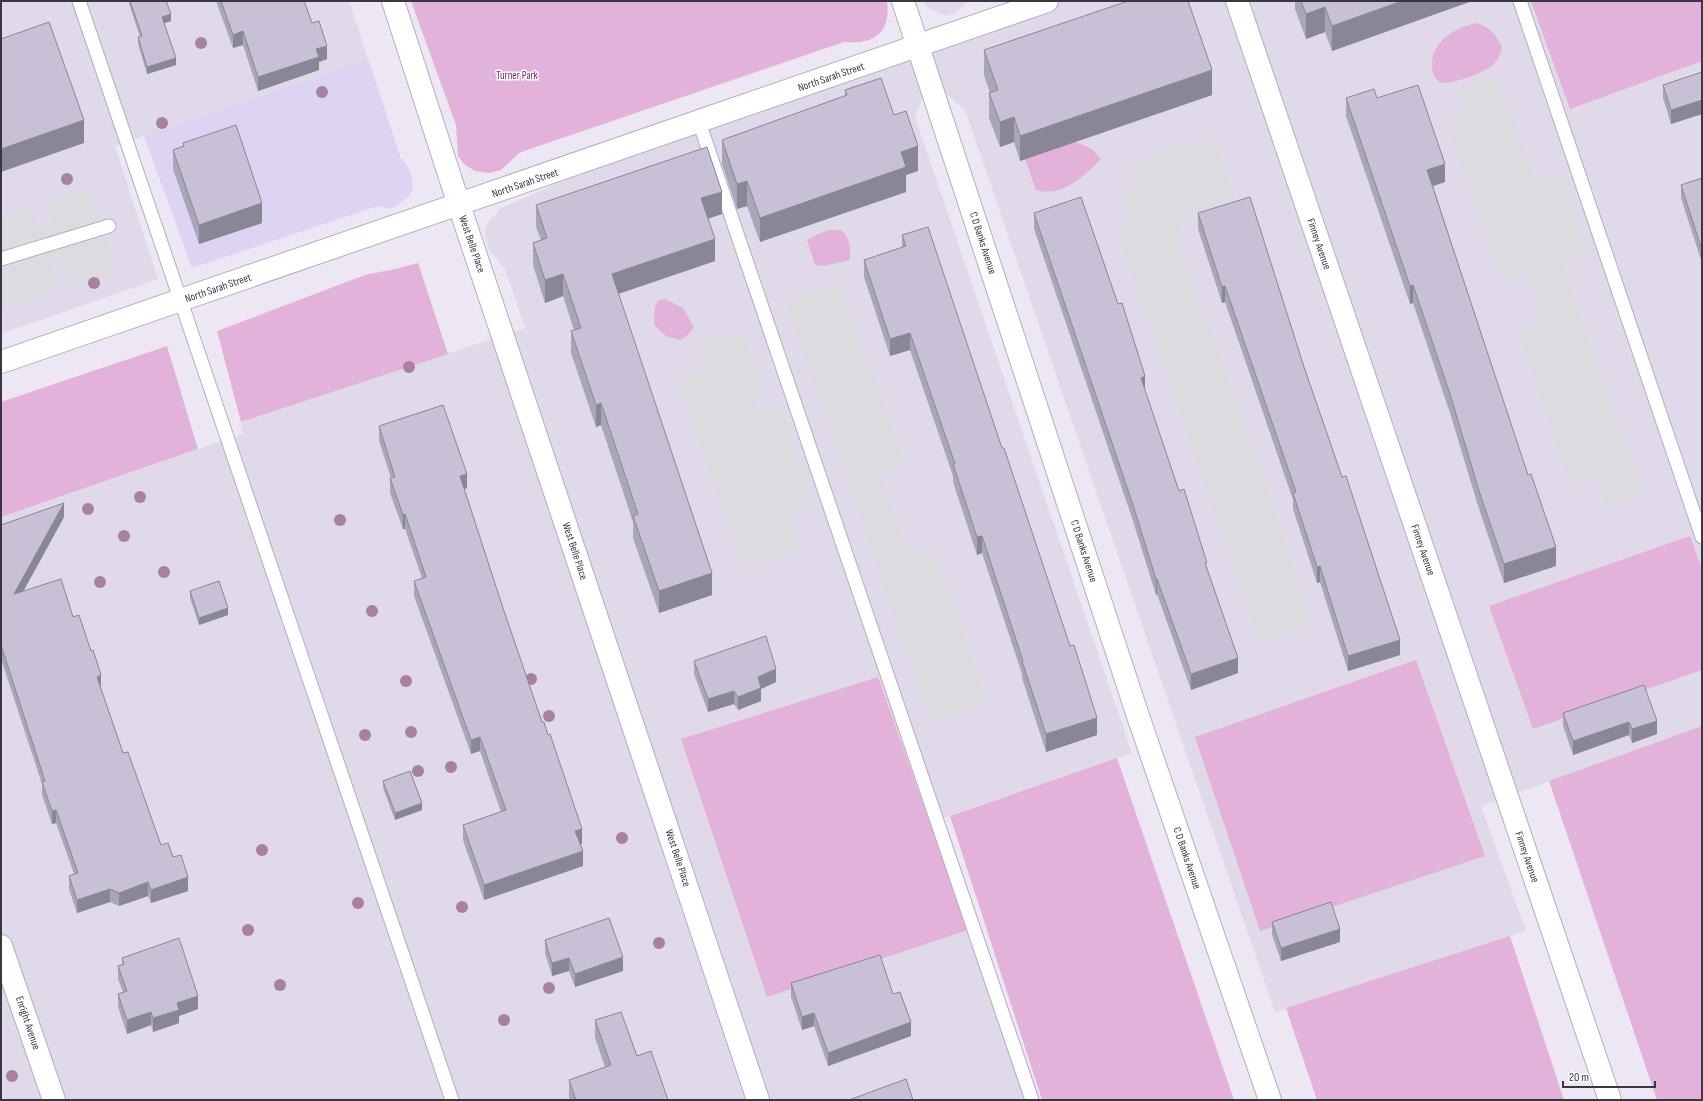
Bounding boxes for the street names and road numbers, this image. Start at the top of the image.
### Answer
street label: North Sarah Street [796,59,866,94]
street label: North Sarah Street [490,165,560,200]
street label: C D Banks Avenue [967,210,999,276]
street label: West Belle Place [456,214,488,274]
street label: Finney Avenue [1304,217,1334,271]
street label: North Sarah Street [183,270,253,305]
street label: C D Banks Avenue [1068,518,1100,584]
street label: West Belle Place [560,521,590,581]
street label: Finney Avenue [1408,523,1438,577]
street label: C D Banks Avenue [1170,825,1204,891]
street label: West Belle Place [663,828,693,888]
street label: Finney Avenue [1512,830,1542,884]
street label: Enright Avenue [13,995,43,1051]

